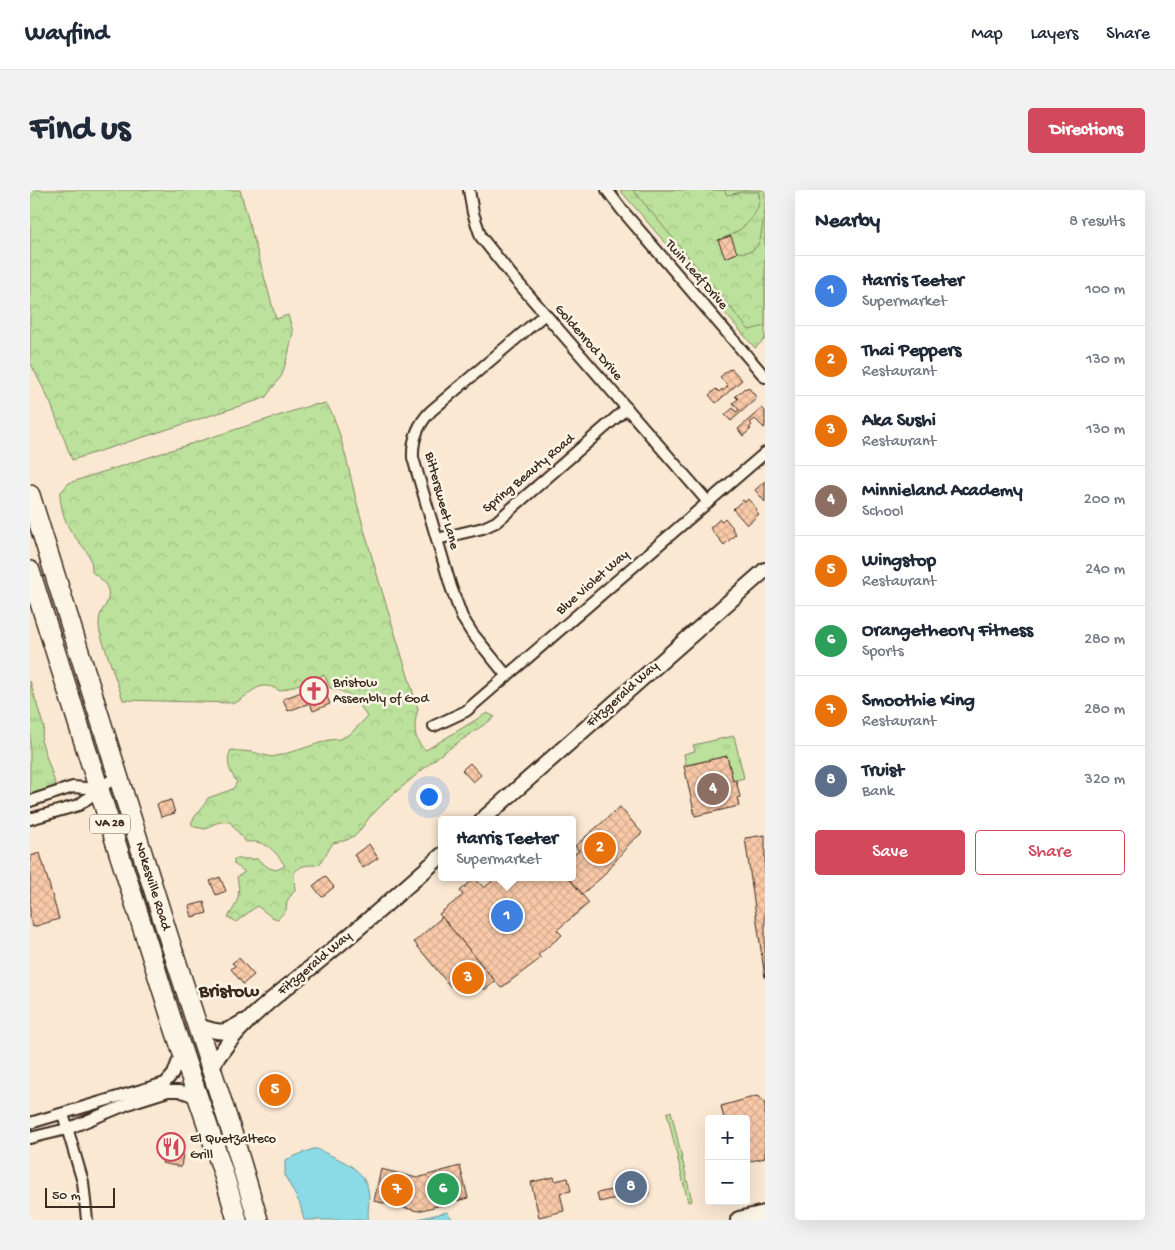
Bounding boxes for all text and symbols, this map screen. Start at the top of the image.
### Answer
text: Wayfind [25,20,109,49]
text: Map [971,24,1003,45]
text: Layers [1031,24,1078,45]
text: Share [1106,24,1150,45]
button: Directions [1028,108,1145,153]
text: Find us [30,110,130,151]
text: Nearby [815,210,880,235]
text: 8 results [1069,213,1125,232]
street label: Twin Leaf Drive [660,236,732,314]
text: Harris Teeter [862,270,964,293]
text: 1 [828,281,834,300]
text: 100 m [1085,281,1125,300]
text: Supermarket [862,293,947,312]
street label: Goldenrod Drive [550,301,626,385]
text: Thai Peppers [862,340,961,363]
text: 2 [827,351,835,370]
text: 130 m [1086,351,1125,370]
text: Restaurant [862,363,936,382]
text: Aka Sushi [862,410,936,433]
text: 3 [827,421,835,440]
text: 130 m [1086,421,1125,440]
street label: Spring Beauty Road [480,430,580,517]
text: Restaurant [862,433,936,452]
street label: Bittersweet Lane [420,450,462,552]
text: Minnieland Academy [862,480,1023,503]
text: 4 [827,491,835,510]
text: 200 m [1084,491,1125,510]
text: School [862,503,904,522]
street label: Blue Violet Way [552,547,633,620]
text: Wingstop [862,550,936,573]
text: 5 [827,561,835,580]
text: 240 m [1085,561,1125,580]
text: Restaurant [862,573,936,592]
text: Orangetheory Fitness [862,620,1033,643]
text: 6 [827,631,835,650]
text: 280 m [1084,631,1125,650]
text: Sports [862,643,904,662]
street label: Fitzgerald Way [583,658,663,732]
place label: Bristow Assembly of God [332,675,430,708]
church icon: Bristow Assembly of God [299,676,329,706]
text: Smoothie King [862,690,975,713]
text: 7 [827,701,835,720]
text: 280 m [1084,701,1125,720]
text: Restaurant [862,713,936,732]
text: Truist [862,760,904,783]
pin: 4 [697,770,729,808]
text: 8 [827,771,835,790]
text: 320 m [1085,771,1125,790]
text: Bank [862,783,894,802]
your location [416,784,442,810]
road number: VA 28 [90,814,130,834]
popup [438,816,576,881]
text: Harris Teeter [456,828,558,851]
pin: 2 [584,829,616,867]
button: Save [815,830,965,875]
button: Share [975,830,1125,875]
street label: Nokesville Road [131,840,175,934]
text: Supermarket [456,851,541,870]
pin: 1 [491,897,523,935]
street label: Fitzgerald Way [274,928,355,1000]
pin: 3 [452,959,484,997]
district label: Bristow [198,981,259,1004]
pin: 5 [259,1071,291,1109]
map controls [705,1115,750,1205]
button: + [705,1115,750,1160]
place label: El Quetzalteco Grill [190,1131,276,1164]
restaurant icon: El Quetzalteco Grill [156,1132,186,1162]
button: − [705,1160,750,1205]
pin: 8 [615,1168,647,1206]
pin: 6 [427,1170,459,1208]
pin: 7 [381,1171,413,1209]
scale bar [45,1185,115,1208]
text: 50 m [52,1188,81,1205]

